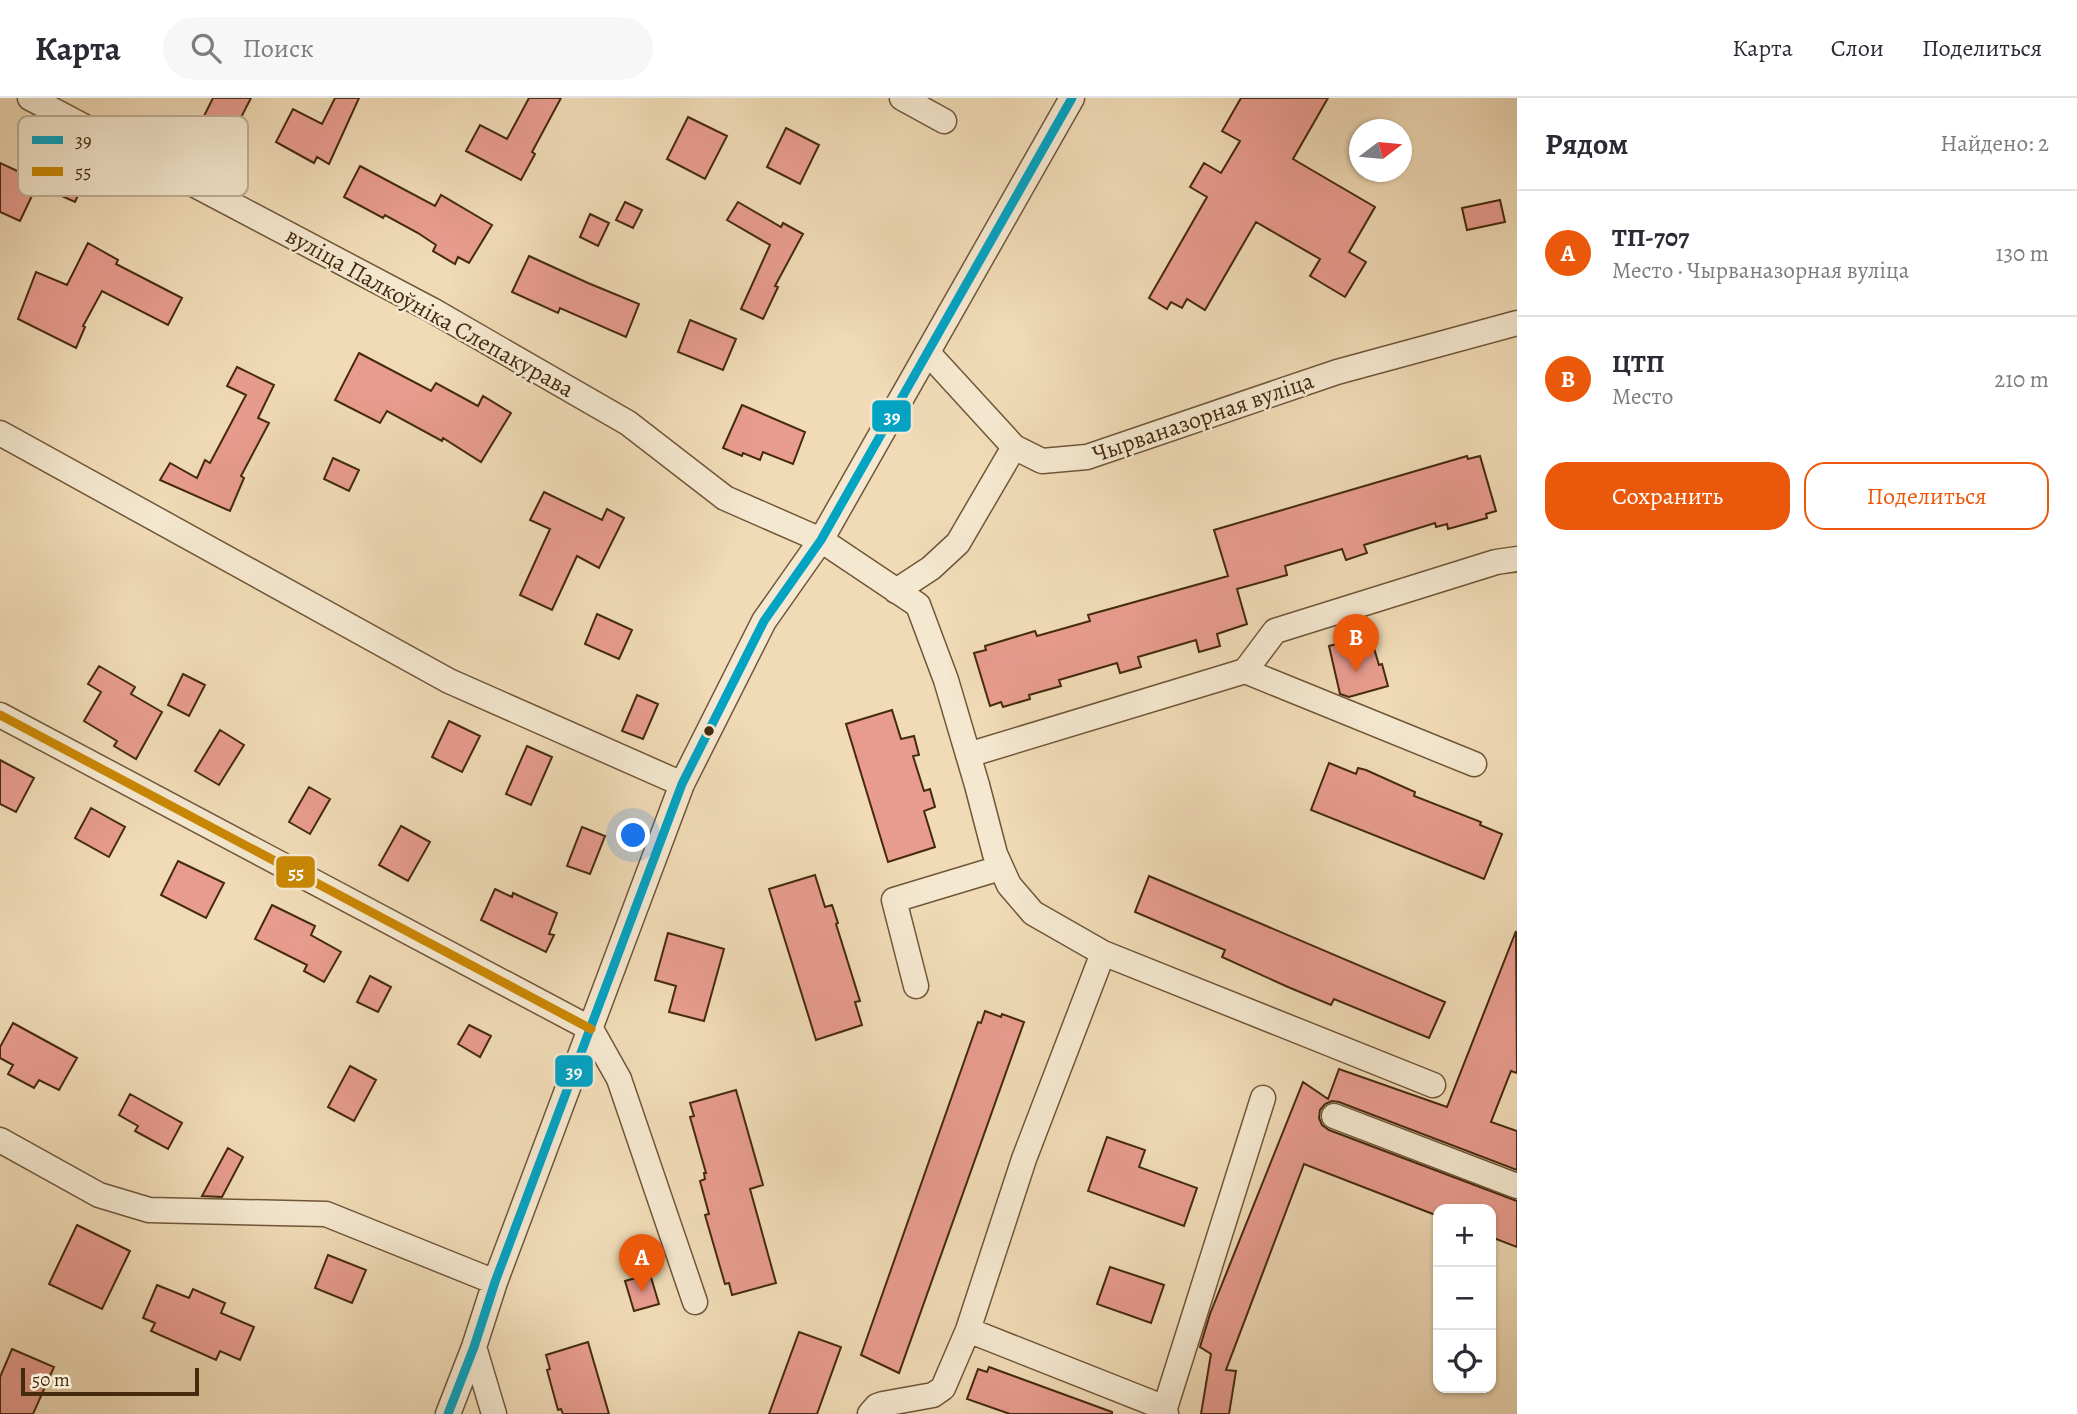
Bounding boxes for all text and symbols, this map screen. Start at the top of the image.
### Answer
search box [163,17,653,80]
text: Карта [35,26,121,71]
icon: search [187,29,225,67]
text: Поиск [243,31,314,66]
text: Карта [1732,32,1793,64]
text: Слои [1831,32,1884,64]
text: Поделиться [1922,32,2042,64]
legend [18,116,248,196]
north arrow [1349,119,1412,182]
text: Рядом [1545,124,1628,164]
text: 39 [75,128,92,154]
text: Найдено: 2 [1940,128,2049,159]
text: 55 [75,159,91,185]
street label: вуліца Палкоўніка Слепакурава [280,219,580,405]
text: ТП-707 [1612,220,1689,255]
text: A [1561,238,1575,269]
text: 130 m [1996,238,2049,269]
text: Место · Чырваназорная вуліца [1612,255,1909,286]
text: ЦТП [1612,346,1664,381]
street label: Чырваназорная вуліца [1088,364,1318,470]
text: B [1561,364,1575,395]
text: 210 m [1994,364,2049,395]
text: Место [1612,381,1673,412]
line badge: 39 [871,399,912,433]
text: 39 [884,404,901,430]
button: Сохранить [1545,462,1790,530]
button: Поделиться [1804,462,2049,530]
pin: B [1333,614,1379,672]
unlabelled marker [702,724,716,738]
your location [616,818,650,852]
line badge: 55 [275,855,316,889]
text: 55 [288,860,304,886]
line badge: 39 [554,1054,594,1088]
text: 39 [566,1059,583,1085]
map controls [1433,1204,1496,1393]
button: + [1433,1204,1496,1267]
pin: A [619,1234,665,1292]
button: − [1433,1267,1496,1330]
button: locate [1433,1330,1496,1393]
scale bar [21,1365,200,1397]
text: 50 m [32,1367,70,1393]

